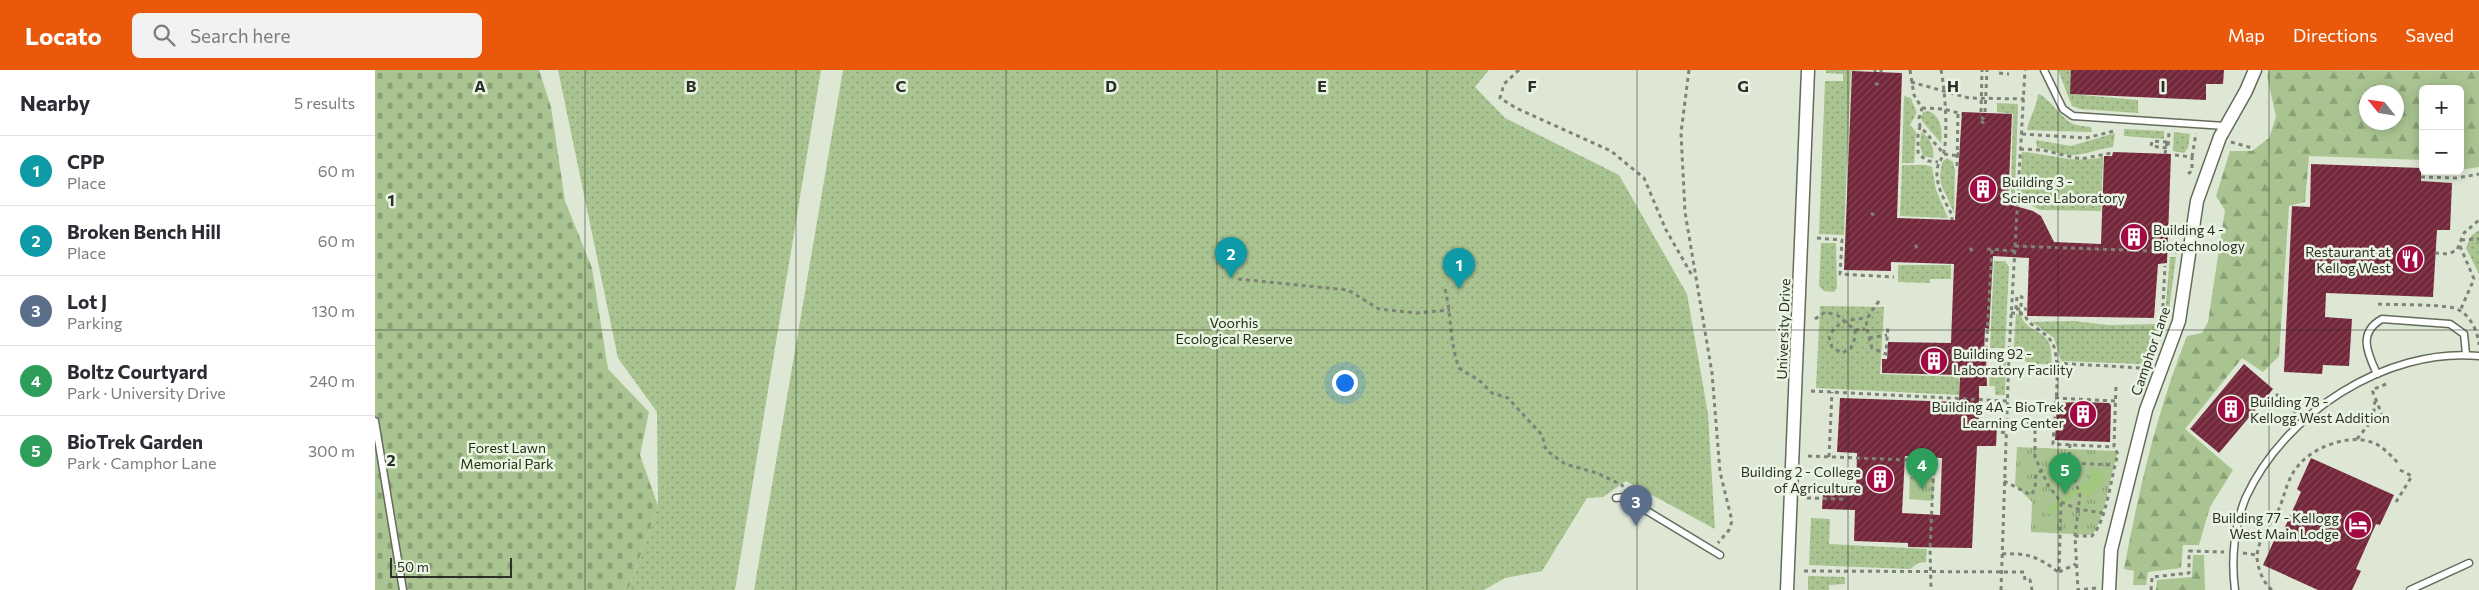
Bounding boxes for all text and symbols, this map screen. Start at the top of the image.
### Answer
search box [132,13,482,58]
text: Locato [25,21,102,50]
icon: search [150,21,178,49]
text: Search here [190,24,290,47]
text: Map [2228,24,2265,46]
text: Directions [2293,24,2377,46]
text: Saved [2405,24,2454,46]
text: A [474,76,486,95]
text: B [686,76,697,95]
text: C [896,76,907,95]
text: D [1105,76,1117,95]
text: E [1317,76,1327,95]
text: F [1527,76,1537,95]
text: G [1737,76,1749,95]
text: H [1947,76,1959,95]
text: I [2160,76,2166,95]
north arrow [2359,85,2404,130]
map controls [2419,85,2464,175]
button: + [2419,85,2464,130]
text: Nearby [20,90,90,115]
text: 5 results [294,93,355,112]
button: − [2419,130,2464,175]
text: CPP [67,150,105,173]
text: 1 [32,161,40,180]
text: 60 m [318,161,355,180]
text: Place [67,173,106,192]
place label: Building 3 - Science Laboratory [2002,173,2125,206]
building icon: Building 3 - Science Laboratory [1968,174,1998,204]
text: 1 [387,190,395,209]
text: Broken Bench Hill [67,220,221,243]
place label: Building 4 - Biotechnology [2153,221,2245,254]
building icon: Building 4 - Biotechnology [2119,222,2149,252]
text: 2 [31,231,41,250]
text: 60 m [318,231,355,250]
pin: 2 [1215,237,1247,278]
text: Place [67,243,106,262]
place label: Restaurant at Kellog West [2305,243,2391,276]
restaurant icon: Restaurant at Kellog West [2395,244,2425,274]
pin: 1 [1443,248,1475,289]
street label: University Drive [1773,278,1793,380]
text: Lot J [67,290,107,313]
text: 3 [31,301,41,320]
text: 130 m [312,301,355,320]
street label: Camphor Lane [2127,304,2173,398]
text: Parking [67,313,122,332]
park label: Voorhis Ecological Reserve [1175,314,1293,347]
place label: Building 92 - Laboratory Facility [1953,345,2073,378]
building icon: Building 92 - Laboratory Facility [1919,346,1949,376]
text: Boltz Courtyard [67,360,208,383]
your location [1332,370,1358,396]
text: 4 [31,371,41,390]
text: 240 m [309,371,355,390]
text: Park · University Drive [67,383,226,402]
place label: Building 78 - Kellogg West Addition [2250,393,2390,426]
building icon: Building 78 - Kellogg West Addition [2216,394,2246,424]
place label: Building 4A - BioTrek Learning Center [1932,398,2064,431]
building icon: Building 4A - BioTrek Learning Center [2068,399,2098,429]
text: BioTrek Garden [67,430,203,453]
park label: Forest Lawn Memorial Park [460,439,554,472]
text: 5 [31,441,41,460]
text: 300 m [308,441,355,460]
pin: 4 [1906,448,1938,489]
text: 2 [386,450,396,469]
text: Park · Camphor Lane [67,453,216,472]
pin: 5 [2049,453,2081,494]
place label: Building 2 - College of Agriculture [1741,463,1861,496]
building icon: Building 2 - College of Agriculture [1865,464,1895,494]
pin: 3 [1620,485,1652,526]
place label: Building 77 - Kellogg West Main Lodge [2212,509,2339,542]
hotel icon: Building 77 - Kellogg West Main Lodge [2343,510,2373,540]
scale bar [390,555,513,578]
text: 50 m [397,558,429,575]

